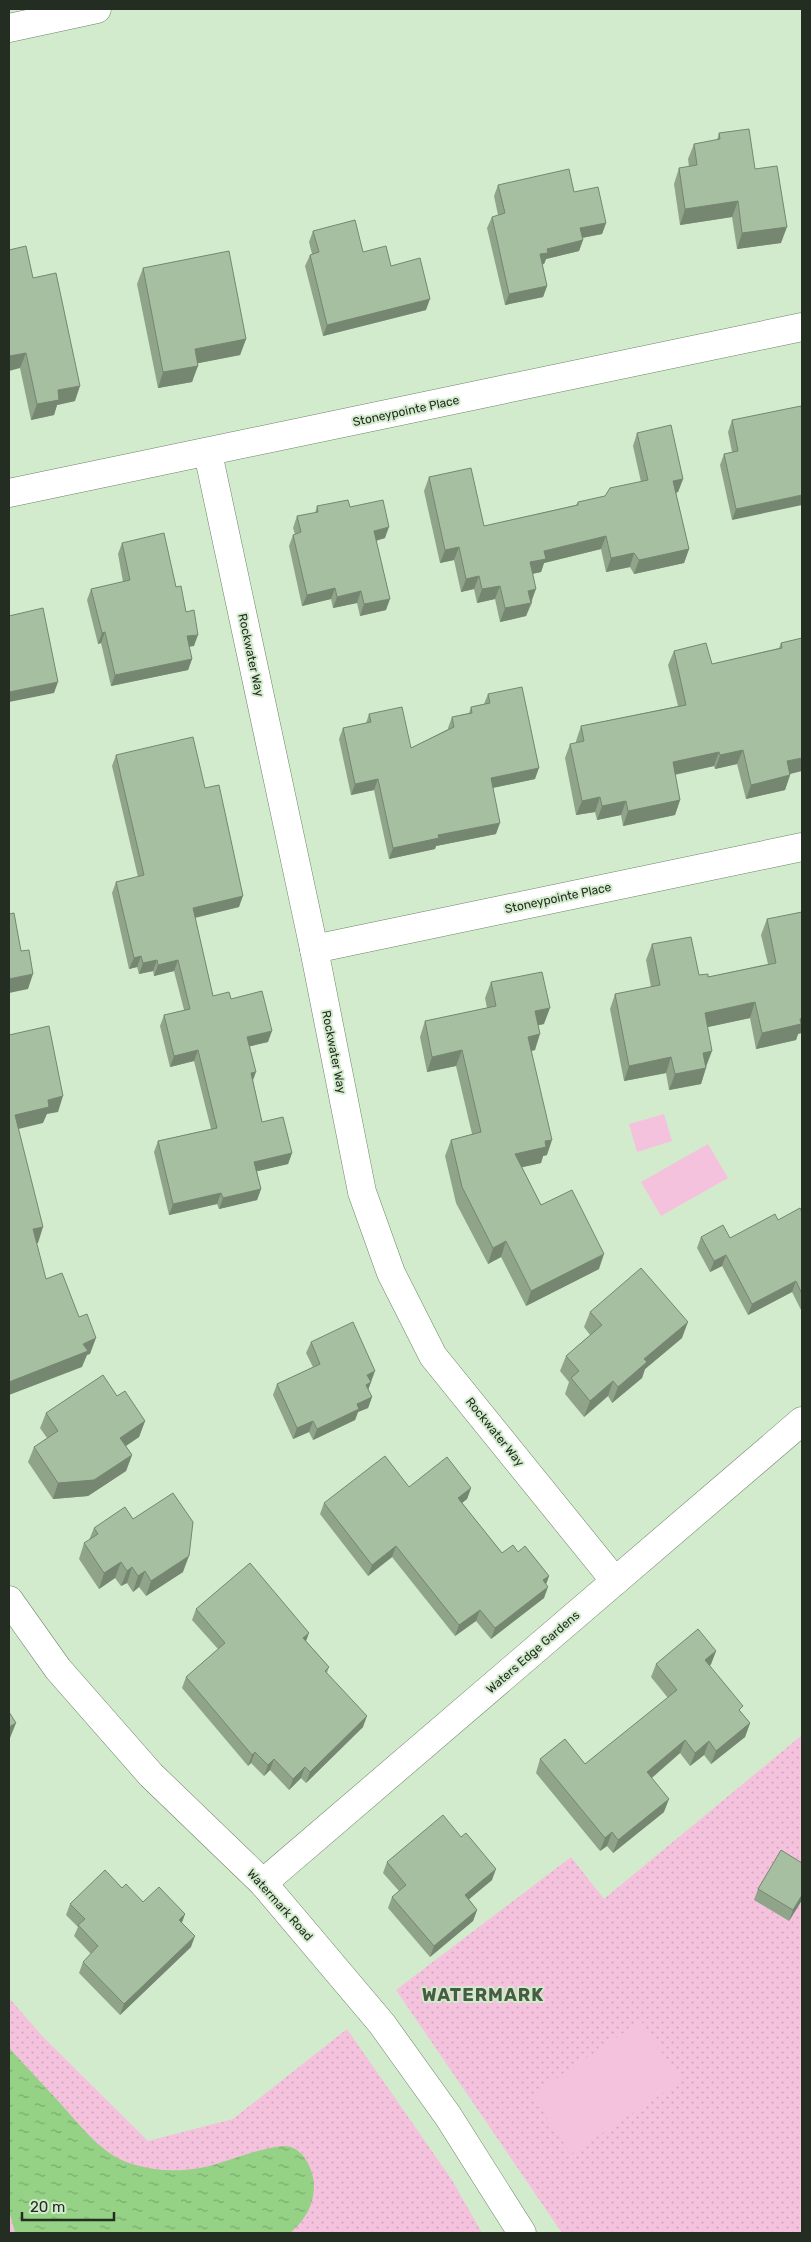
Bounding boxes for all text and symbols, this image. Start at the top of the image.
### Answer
street label: Stoneypointe Place [351,393,461,429]
street label: Rockwater Way [235,612,267,698]
street label: Stoneypointe Place [503,880,613,916]
street label: Rockwater Way [319,1009,349,1095]
street label: Rockwater Way [463,1395,527,1469]
street label: Waters Edge Gardens [484,1608,582,1696]
street label: Watermark Road [244,1866,316,1944]
district label: WATERMARK [422,1984,544,2006]
scale bar [22,2190,115,2222]
text: 20 m [30,2198,65,2216]

